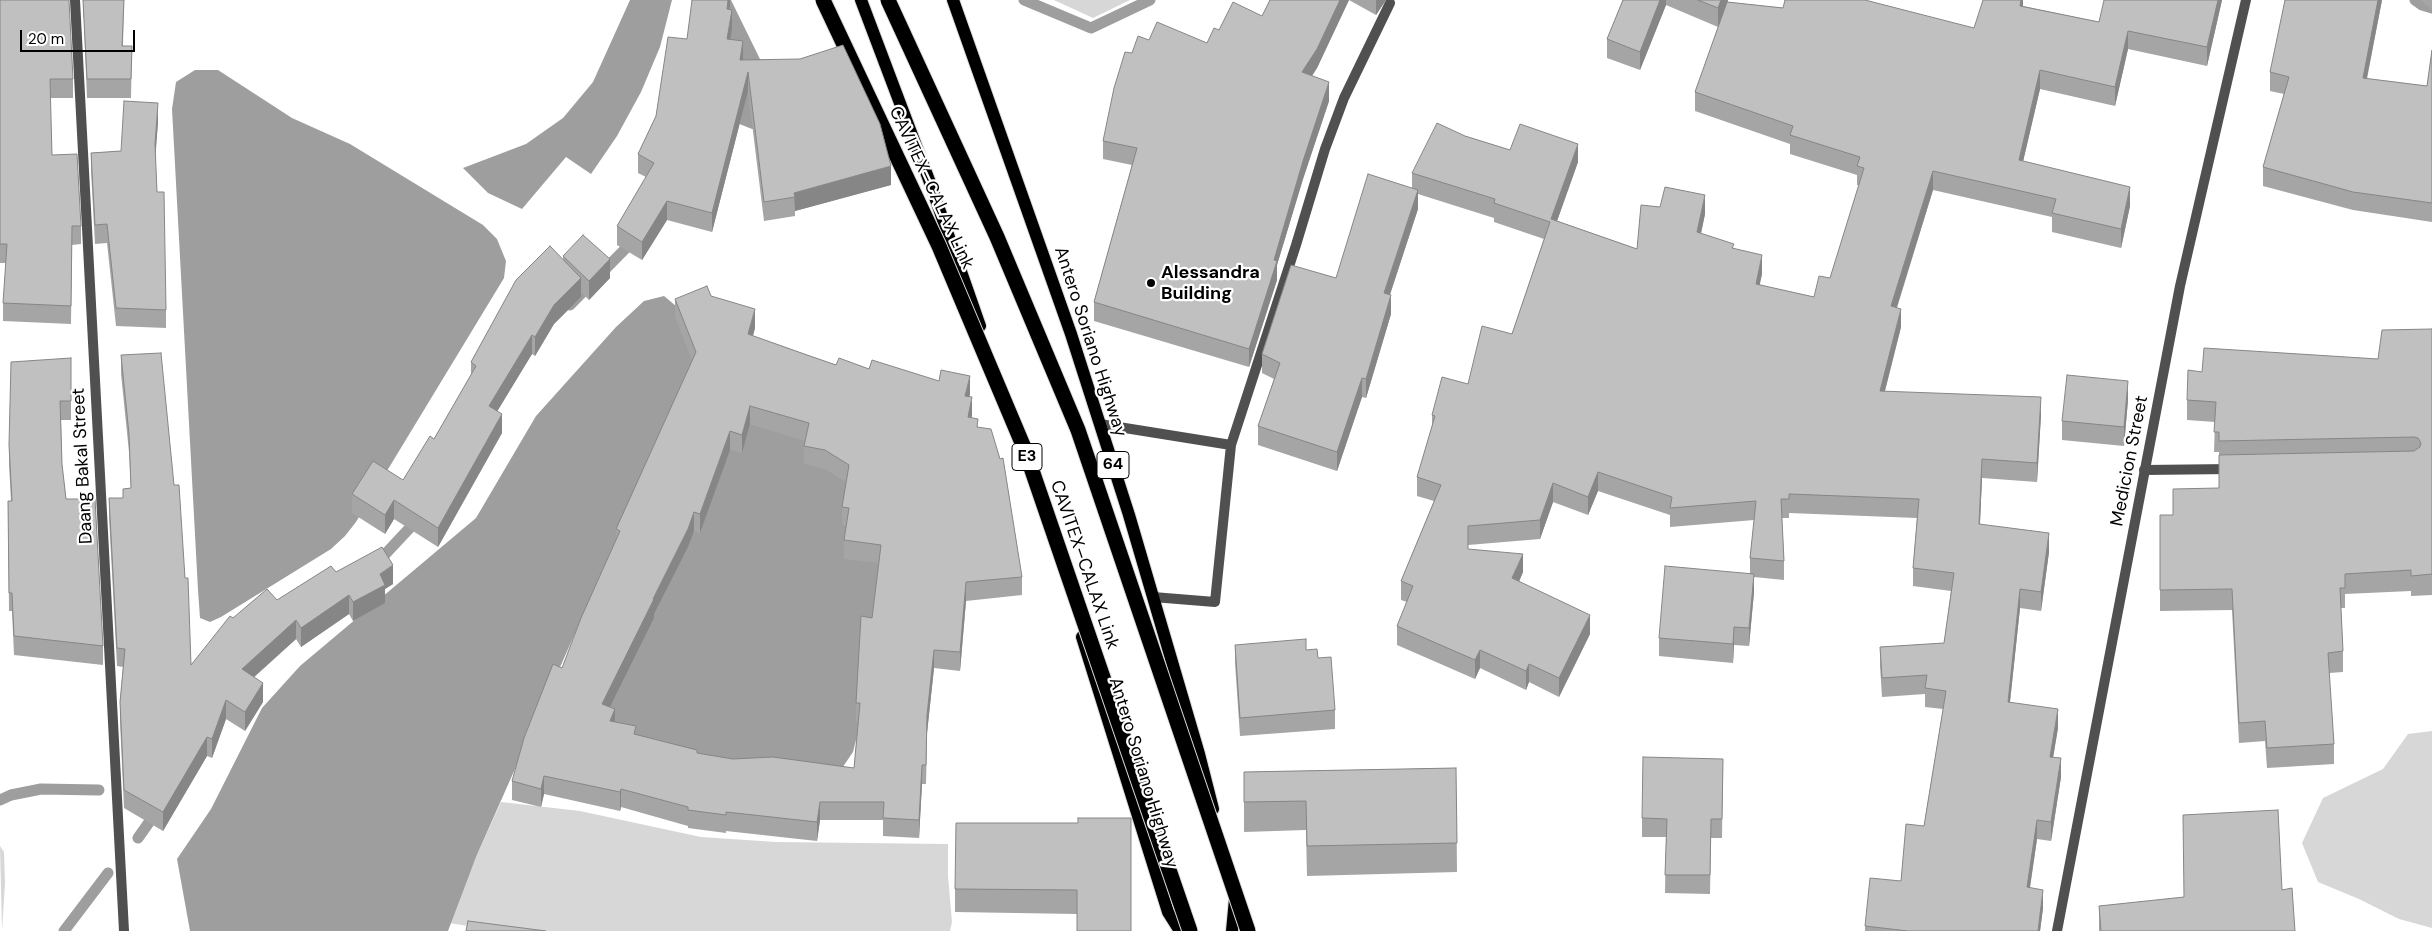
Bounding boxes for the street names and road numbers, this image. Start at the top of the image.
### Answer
street label: CAVITEX–CALAX Link [884,103,978,273]
street label: Antero Soriano Highway [1049,244,1131,440]
street label: Daang Bakal Street [68,387,98,545]
street label: Medicion Street [2107,394,2153,528]
road number: E3 [1012,444,1042,471]
road number: 64 [1097,452,1129,478]
street label: CAVITEX–CALAX Link [1045,478,1123,652]
street label: Antero Soriano Highway [1104,675,1182,871]

